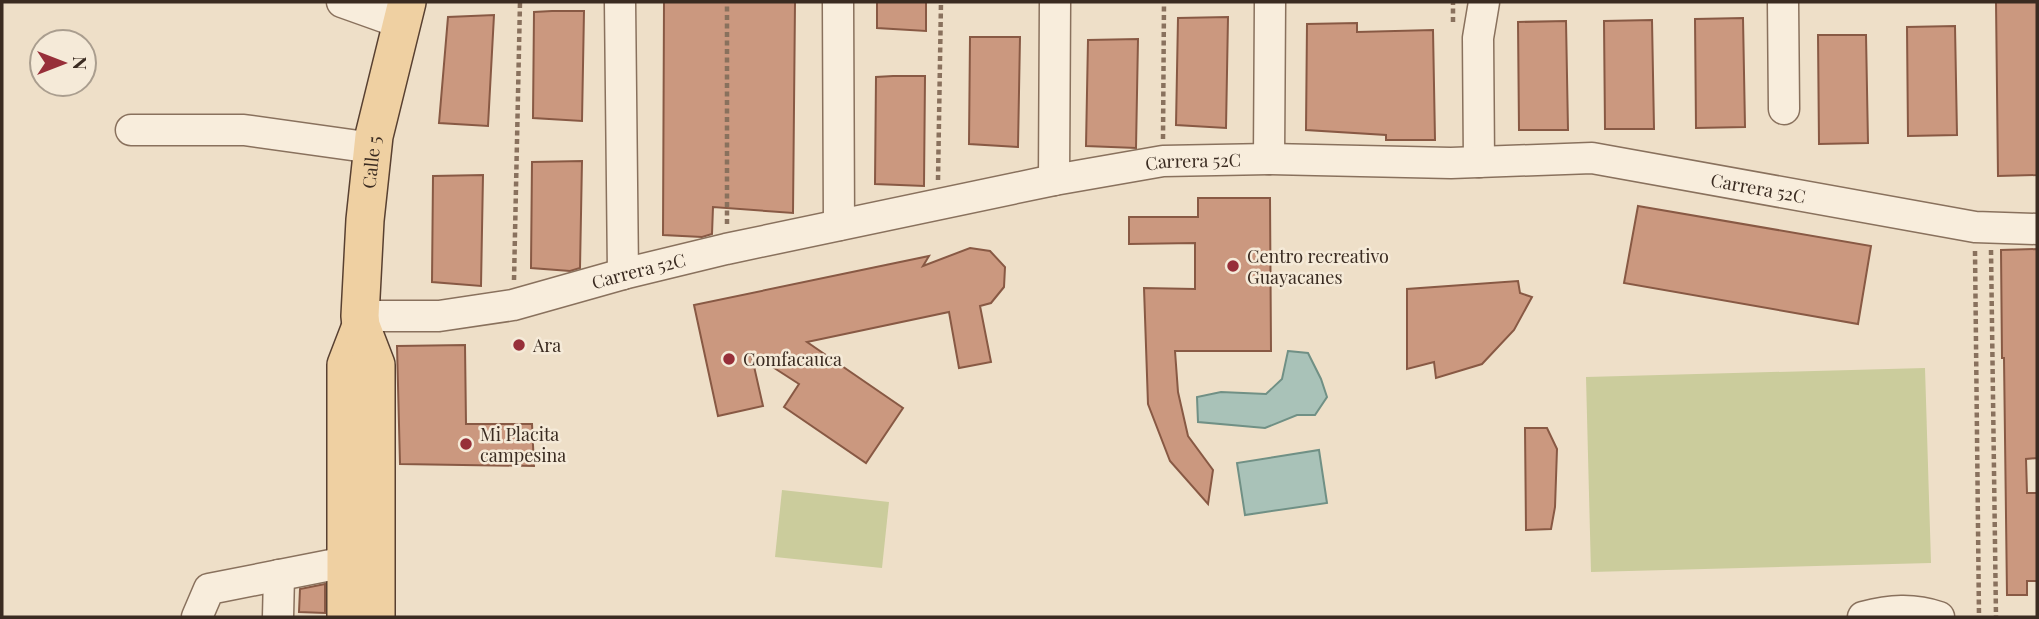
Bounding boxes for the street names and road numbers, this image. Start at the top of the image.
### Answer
street label: Calle 5 [356,135,386,190]
street label: Carrera 52C [1143,148,1241,176]
street label: Carrera 52C [1709,168,1808,208]
street label: Carrera 52C [589,247,688,294]

